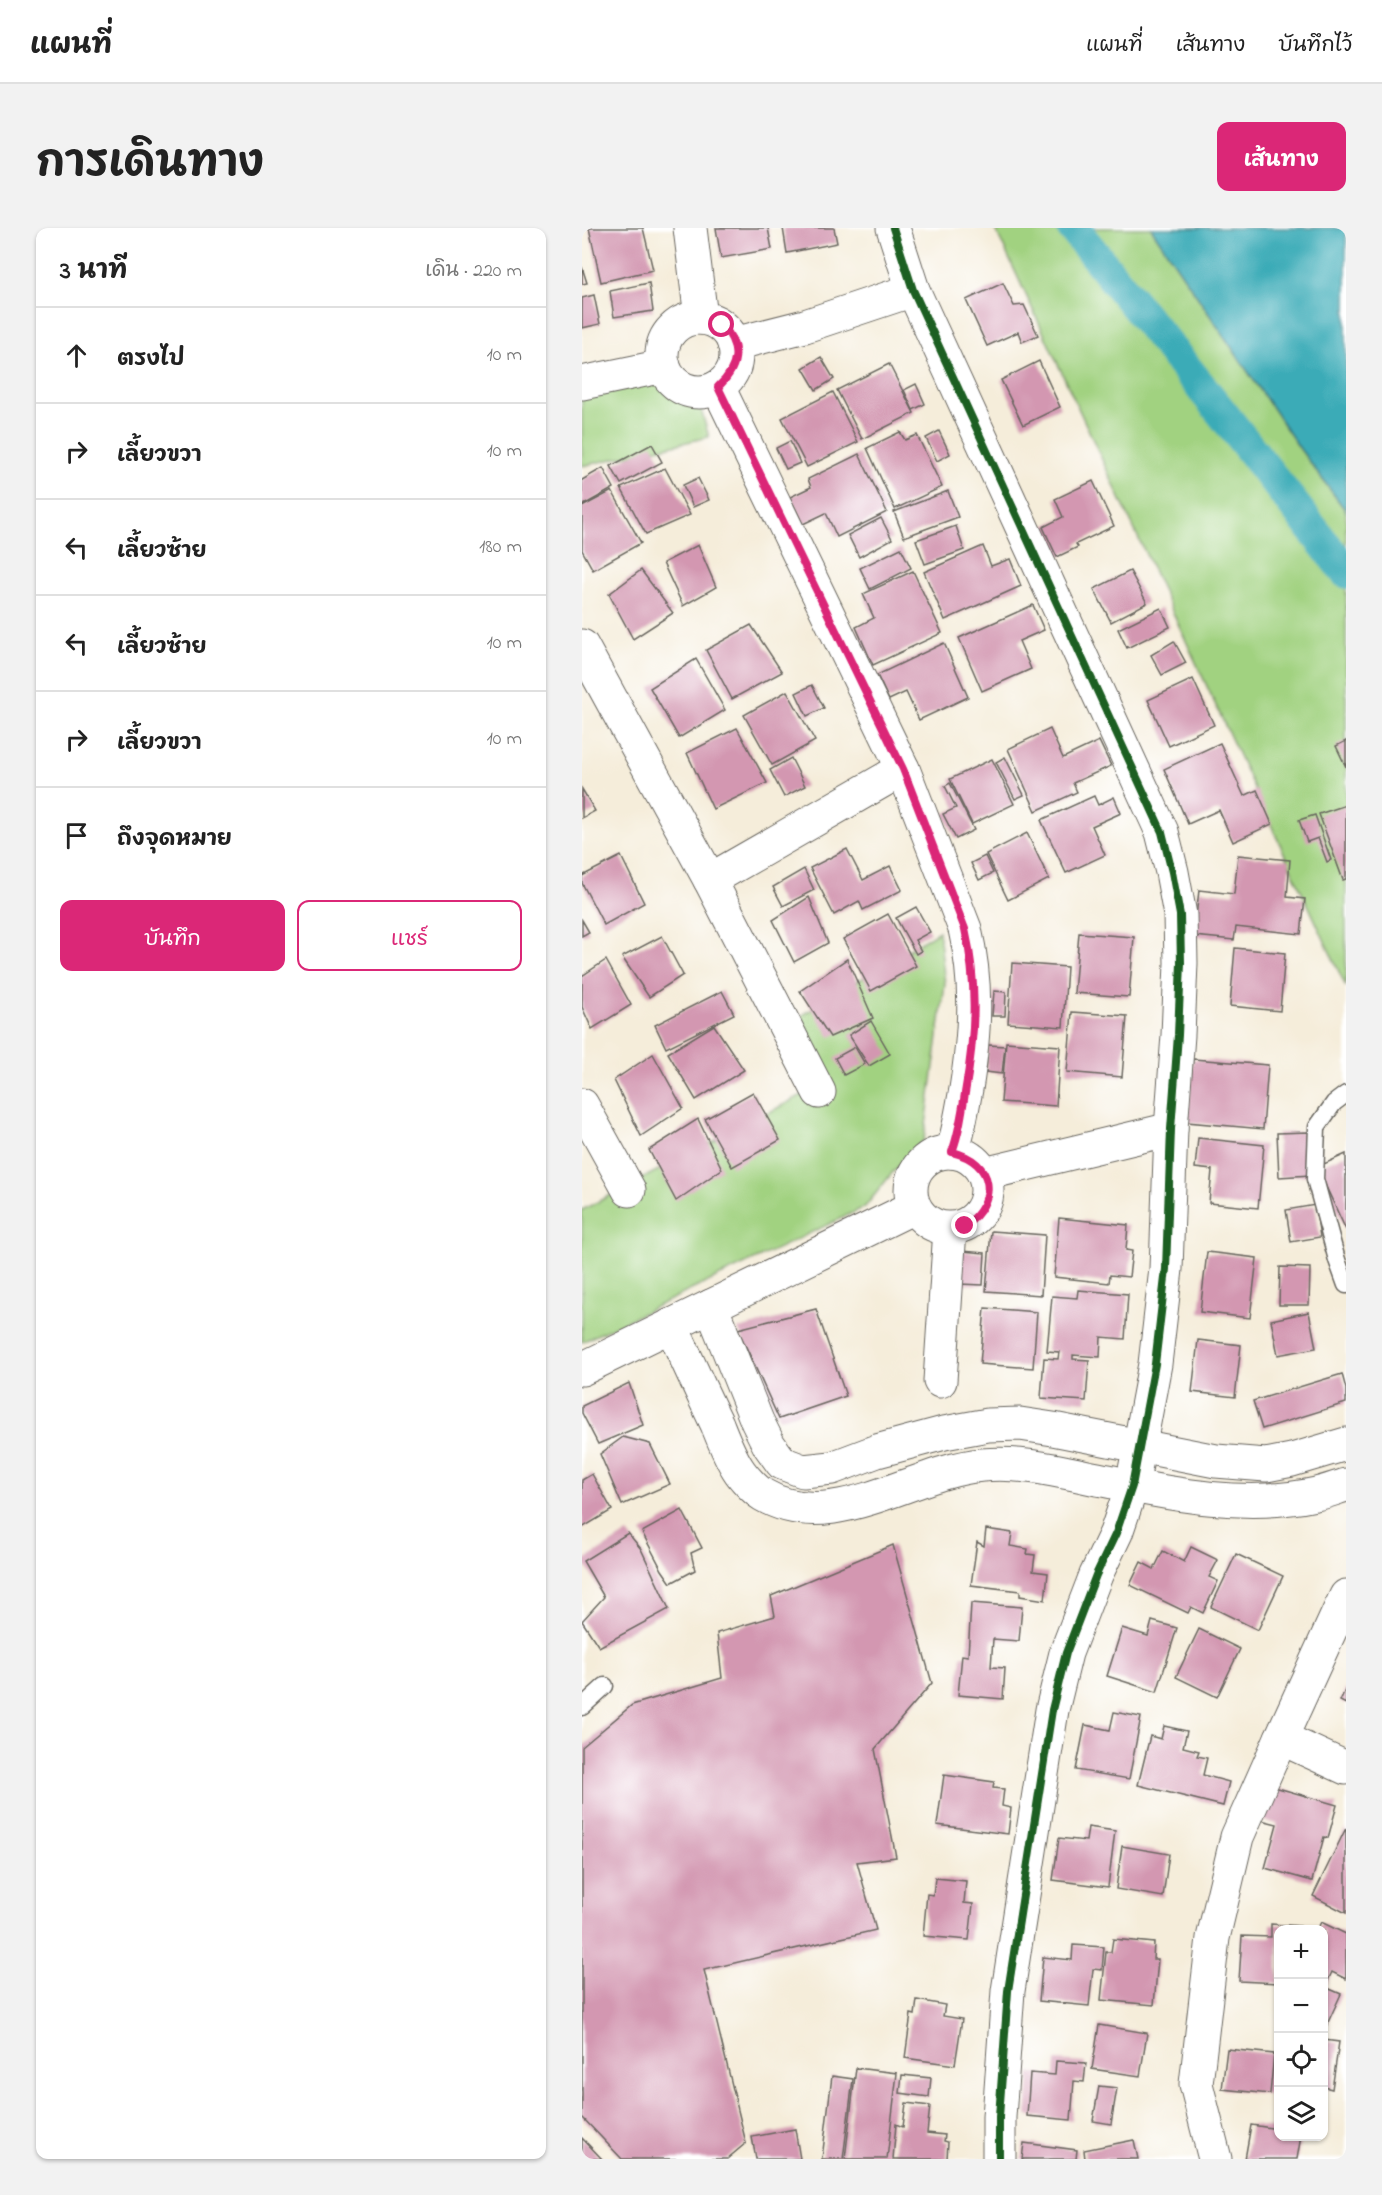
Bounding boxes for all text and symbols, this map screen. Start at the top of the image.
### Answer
text: แผนที่ [30,26,112,67]
text: แผนที่ [1086,31,1143,61]
text: เส้นทาง [1176,31,1245,61]
text: บันทึกไว้ [1278,31,1352,61]
button: เส้นทาง [1217,122,1346,191]
text: การเดินทาง [36,134,264,195]
text: 3 นาที [60,253,127,291]
text: เดิน · 220 m [425,257,522,286]
route start [708,311,734,337]
icon: ahead [60,339,93,372]
text: 10 m [486,341,522,370]
text: ตรงไป [117,344,185,376]
icon: right [60,435,93,468]
text: 10 m [486,437,522,466]
text: เลี้ยวขวา [117,440,201,472]
icon: left [60,531,93,564]
text: 180 m [479,533,522,562]
text: เลี้ยวซ้าย [117,536,207,568]
icon: left [60,627,93,660]
text: 10 m [486,629,522,658]
text: เลี้ยวซ้าย [117,632,207,664]
icon: right [60,723,93,756]
text: 10 m [486,725,522,754]
text: เลี้ยวขวา [117,728,201,760]
icon: arrive [60,819,93,852]
text: ถึงจุดหมาย [117,824,232,856]
button: บันทึก [60,900,285,971]
button: แชร์ [297,900,522,971]
route end [951,1212,977,1238]
map controls [1274,1925,1328,2141]
button: + [1274,1925,1328,1979]
button: − [1274,1979,1328,2033]
button: locate [1274,2033,1328,2087]
button: layers [1274,2087,1328,2141]

